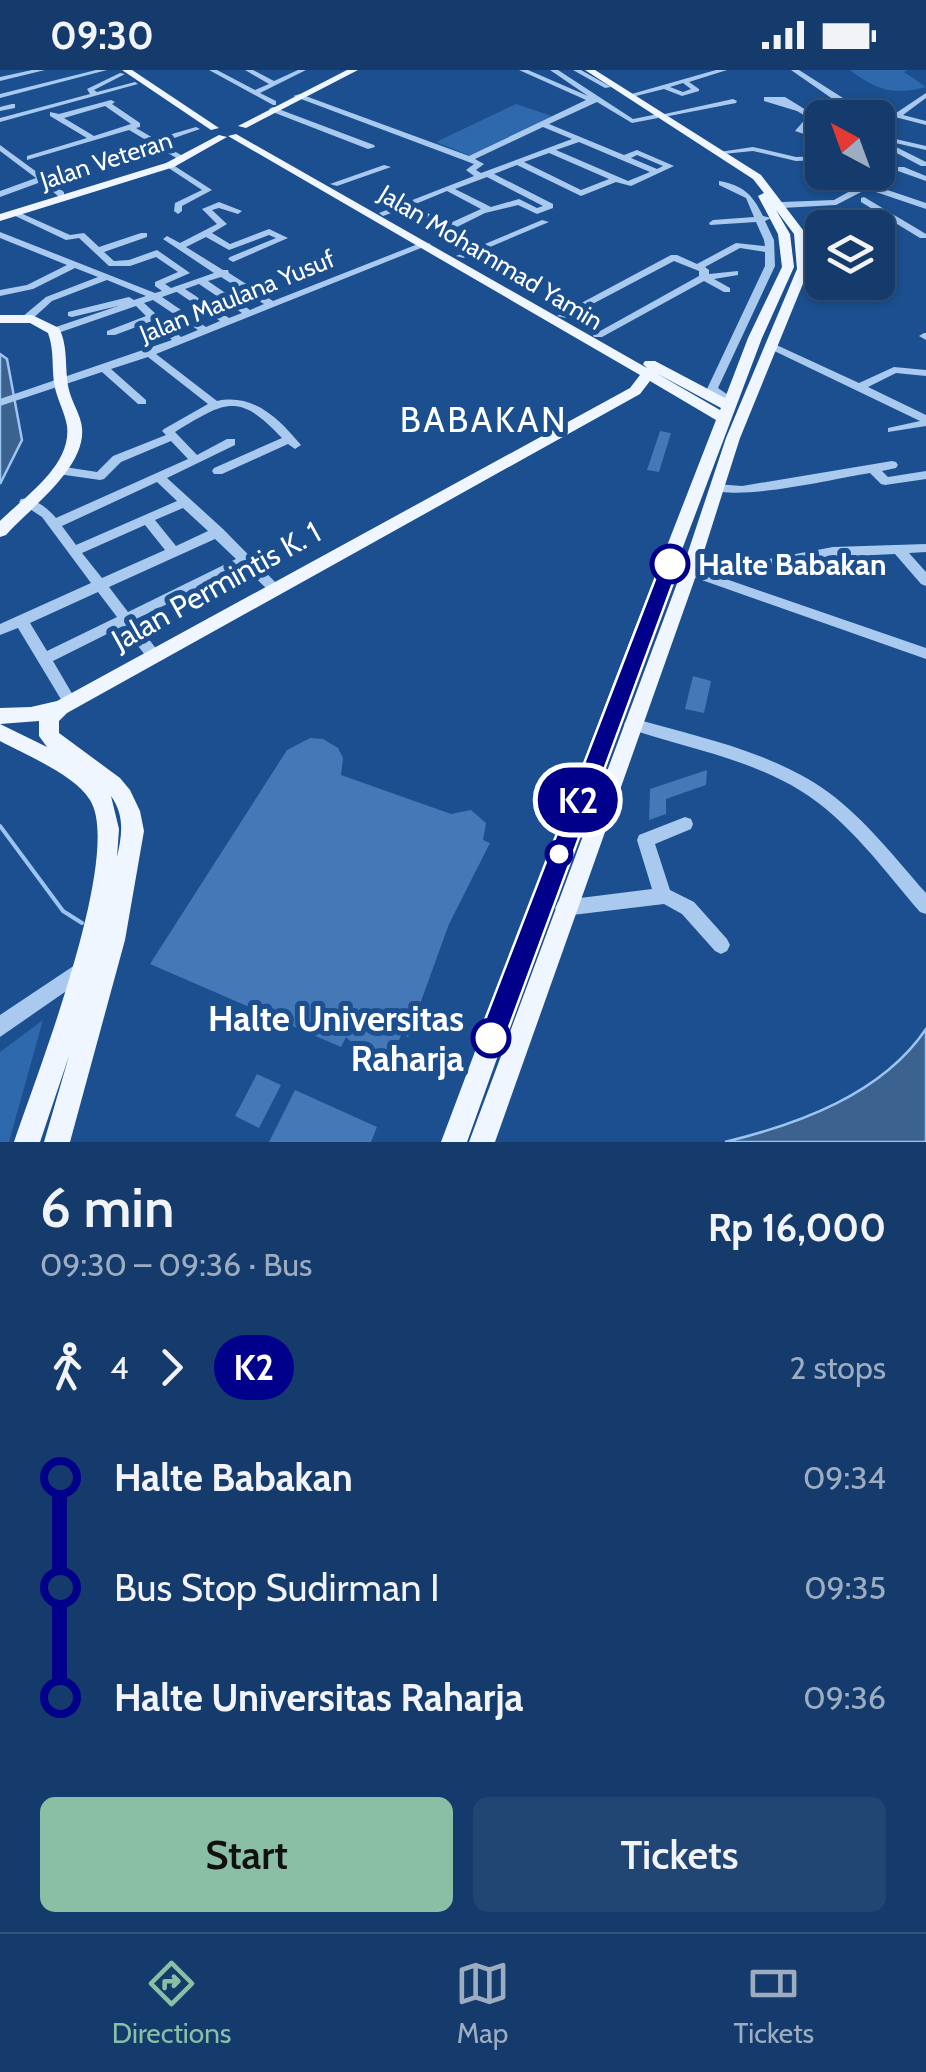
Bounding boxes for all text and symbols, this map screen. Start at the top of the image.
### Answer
text: 09:30 [50,12,154,59]
north arrow [805,100,895,190]
map controls [805,100,895,300]
street label: Jalan Veteran [35,125,176,196]
street label: Jalan Mohammad Yamin [373,178,608,336]
button: layers [805,210,895,300]
street label: Jalan Maulana Yusuf [134,243,339,349]
district label: BABAKAN [400,398,568,441]
street label: Jalan Permintis K. 1 [104,513,327,659]
marker: Halte Babakan [651,545,689,583]
place label: Halte Babakan [698,546,887,583]
line badge: K2 [533,768,623,832]
text: K2 [558,779,598,822]
unlabelled marker [546,841,572,867]
place label: Halte Universitas Raharja [208,997,465,1080]
marker: Halte Universitas Raharja [472,1019,510,1057]
text: 6 min [40,1174,175,1241]
text: Rp 16,000 [708,1204,886,1251]
text: 09:30 – 09:36 · Bus [40,1245,312,1284]
icon: walk [40,1340,95,1395]
icon: forward [144,1340,199,1395]
text: K2 [234,1346,274,1389]
text: 4 [110,1348,129,1387]
text: 2 stops [789,1348,886,1387]
text: Halte Babakan [114,1454,353,1501]
text: 09:34 [803,1458,886,1497]
text: Bus Stop Sudirman I [114,1564,440,1611]
text: 09:35 [804,1568,886,1607]
text: Halte Universitas Raharja [114,1674,523,1721]
text: 09:36 [803,1678,886,1717]
button: Start [40,1797,453,1912]
button: Tickets [473,1797,886,1912]
tab: Directions [112,1956,231,2050]
tab: Map [455,1956,510,2050]
tab: Tickets [734,1956,814,2050]

